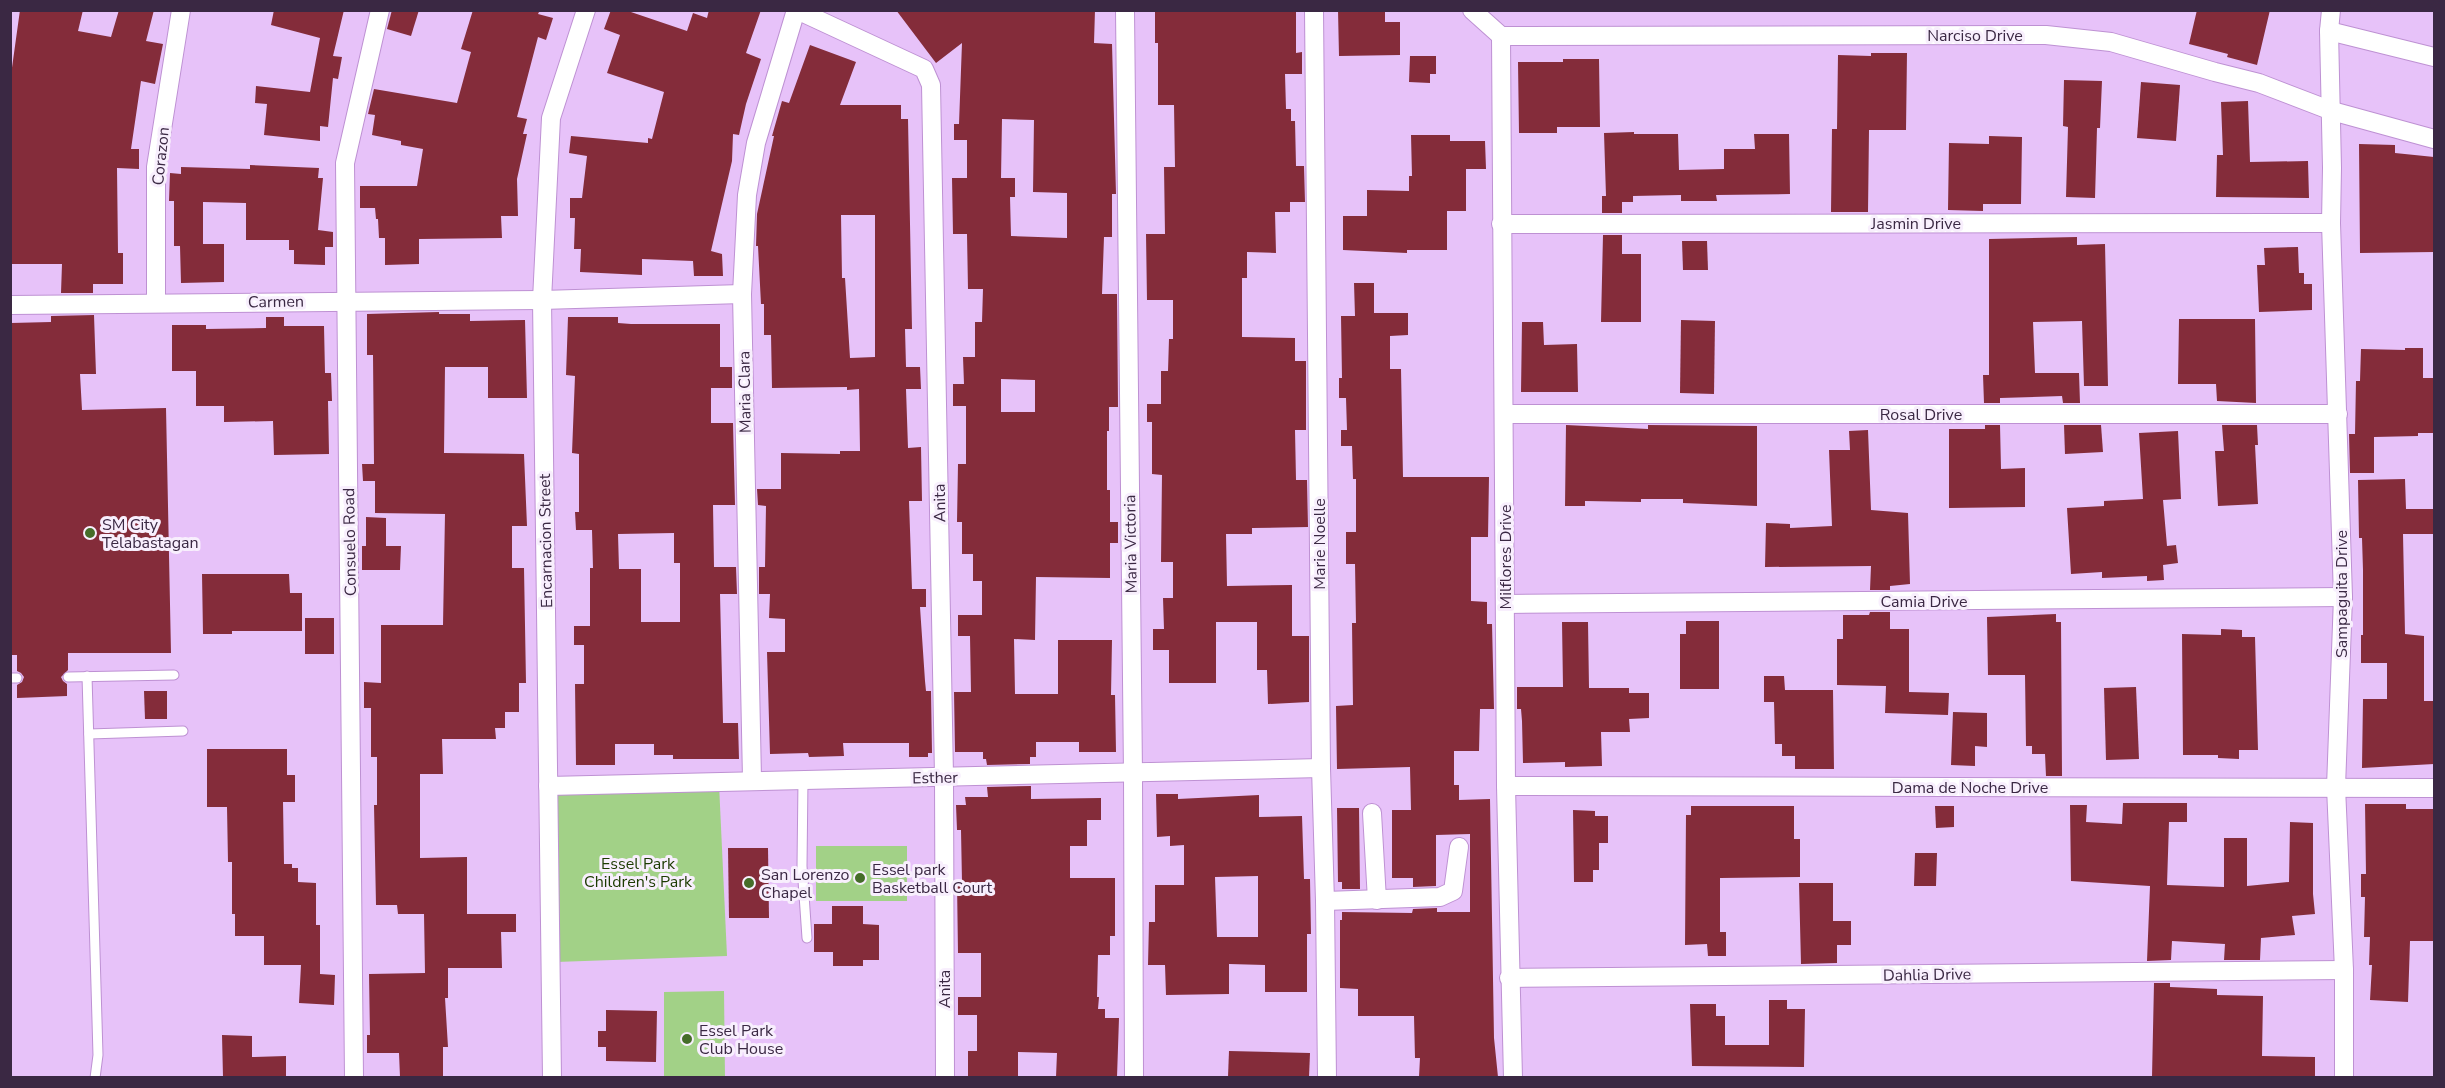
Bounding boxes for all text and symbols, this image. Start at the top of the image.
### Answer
street label: Narciso Drive [1927,25,2023,47]
street label: Corazon [147,126,175,186]
street label: Jasmin Drive [1870,213,1961,235]
street label: Carmen [248,291,304,313]
street label: Maria Clara [733,351,757,433]
street label: Rosal Drive [1880,404,1962,426]
street label: Encarnacion Street [534,473,558,608]
street label: Anita [929,484,951,522]
street label: Consuelo Road [338,488,362,596]
street label: Maria Victoria [1119,494,1143,594]
street label: Marie Noelle [1309,498,1331,590]
street label: Milflores Drive [1495,505,1517,609]
place label: SM City Telabastagan [102,514,199,554]
marker: SM City Telabastagan [83,526,97,540]
street label: Sampaguita Drive [2331,530,2353,658]
street label: Camia Drive [1881,591,1967,613]
street label: Esther [912,767,958,789]
street label: Dama de Noche Drive [1892,777,2048,799]
park label: Essel Park Children's Park [584,853,693,893]
place label: Essel park Basketball Court [872,859,993,899]
place label: San Lorenzo Chapel [761,864,849,904]
marker: Essel park Basketball Court [853,871,867,885]
marker: San Lorenzo Chapel [742,876,756,890]
street label: Dahlia Drive [1883,963,1971,987]
street label: Anita [934,970,956,1008]
place label: Essel Park Club House [699,1020,783,1060]
marker: Essel Park Club House [680,1032,694,1046]

